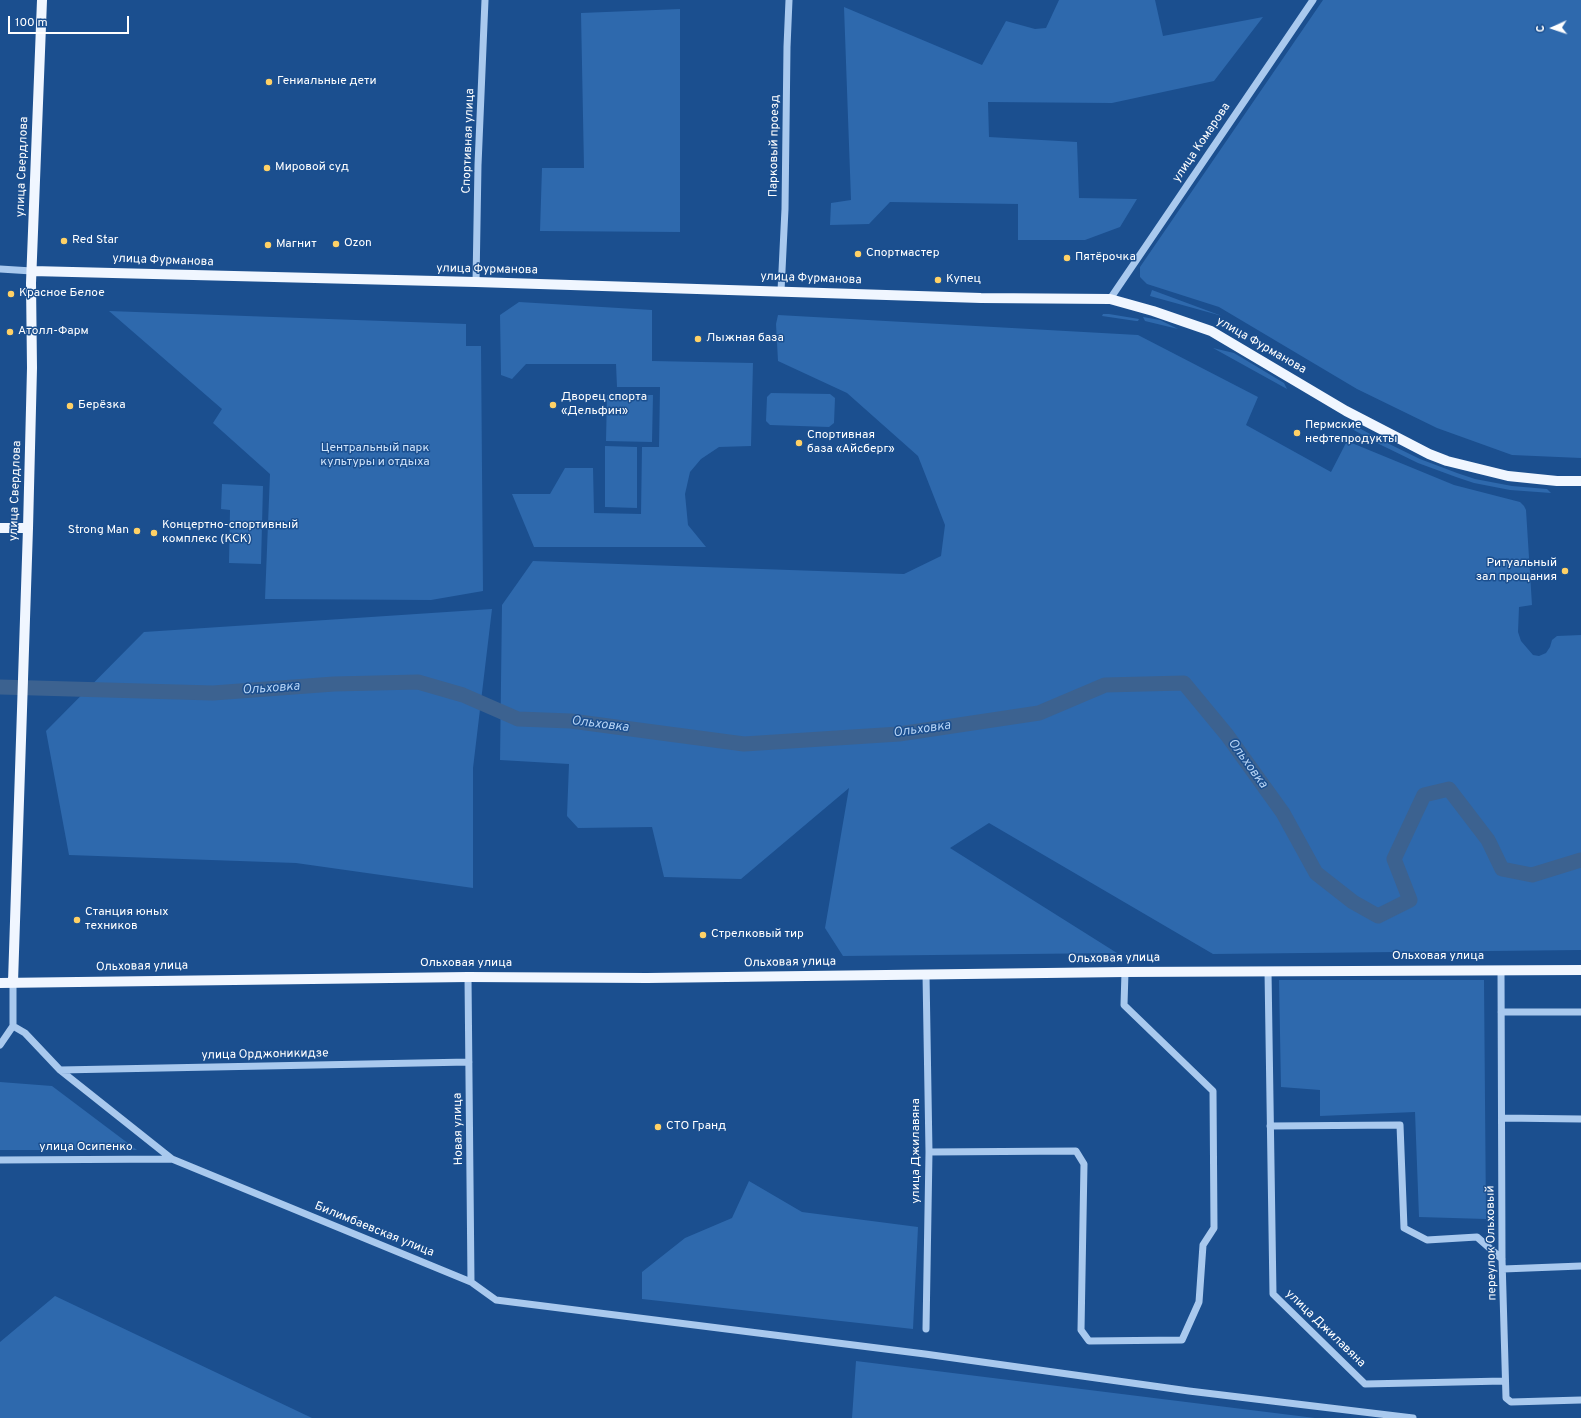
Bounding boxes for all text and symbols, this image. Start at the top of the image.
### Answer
scale bar [10,8,131,34]
north arrow [1533,8,1573,48]
text: 100 m [15,15,48,31]
text: С [1534,25,1548,33]
place label: Гениальные дети [277,75,377,89]
marker: Гениальные дети [264,77,274,87]
street label: Спортивная улица [460,88,478,194]
street label: Парковый проезд [767,95,783,197]
street label: улица Комарова [1170,100,1234,186]
street label: улица Свердлова [14,116,32,218]
place label: Мировой суд [275,161,349,175]
marker: Мировой суд [262,163,272,173]
place label: Red Star [72,234,119,248]
marker: Red Star [59,236,69,246]
place label: Ozon [344,237,372,251]
place label: Магнит [276,238,317,252]
marker: Ozon [331,239,341,249]
marker: Магнит [263,240,273,250]
place label: Спортмастер [866,247,939,261]
marker: Спортмастер [853,249,863,259]
place label: Пятёрочка [1075,251,1136,265]
street label: улица Фурманова [112,252,214,270]
marker: Пятёрочка [1062,253,1072,263]
street label: улица Фурманова [436,262,538,278]
street label: улица Фурманова [760,270,862,288]
place label: Купец [946,273,981,287]
marker: Купец [933,275,943,285]
place label: Красное Белое [19,287,105,301]
marker: Красное Белое [6,289,16,299]
street label: улица Фурманова [1213,314,1309,378]
place label: Атолл-Фарм [18,325,89,339]
marker: Атолл-Фарм [5,327,15,337]
place label: Лыжная база [706,332,784,346]
marker: Лыжная база [693,334,703,344]
place label: Дворец спорта «Дельфин» [561,391,647,419]
place label: Берёзка [78,399,126,413]
marker: Дворец спорта «Дельфин» [548,400,558,410]
marker: Берёзка [65,401,75,411]
place label: Пермские нефтепродукты [1305,419,1397,447]
marker: Пермские нефтепродукты [1292,428,1302,438]
place label: Спортивная база «Айсберг» [807,429,895,457]
marker: Спортивная база «Айсберг» [794,438,804,448]
street label: улица Свердлова [7,440,25,542]
park label: Центральный парк культуры и отдыха [320,442,430,470]
place label: Концертно-спортивный комплекс (КСК) [162,519,298,547]
place label: Strong Man [68,524,129,538]
marker: Strong Man [132,526,142,536]
marker: Концертно-спортивный комплекс (КСК) [149,528,159,538]
place label: Ритуальный зал прощания [1476,557,1557,585]
marker: Ритуальный зал прощания [1560,566,1570,576]
water label: Ольховка [242,679,300,699]
water label: Ольховка [570,714,630,736]
water label: Ольховка [892,718,952,742]
water label: Ольховка [1224,736,1270,792]
place label: Станция юных техников [85,906,169,934]
marker: Станция юных техников [72,915,82,925]
place label: Стрелковый тир [711,928,804,942]
marker: Стрелковый тир [698,930,708,940]
street label: Ольховая улица [1392,950,1484,964]
street label: Ольховая улица [1068,951,1160,967]
street label: Ольховая улица [744,955,836,971]
street label: Ольховая улица [420,957,512,971]
street label: Ольховая улица [96,959,188,975]
street label: улица Орджоникидзе [201,1047,329,1063]
street label: Новая улица [451,1093,467,1165]
street label: улица Джилавяна [910,1098,924,1204]
place label: СТО Гранд [666,1120,726,1134]
marker: СТО Гранд [653,1122,663,1132]
street label: улица Осипенко [39,1141,133,1155]
street label: переулок Ольховый [1484,1185,1500,1301]
street label: Билимбаевская улица [312,1199,436,1261]
street label: улица Джилавяна [1282,1287,1368,1371]

